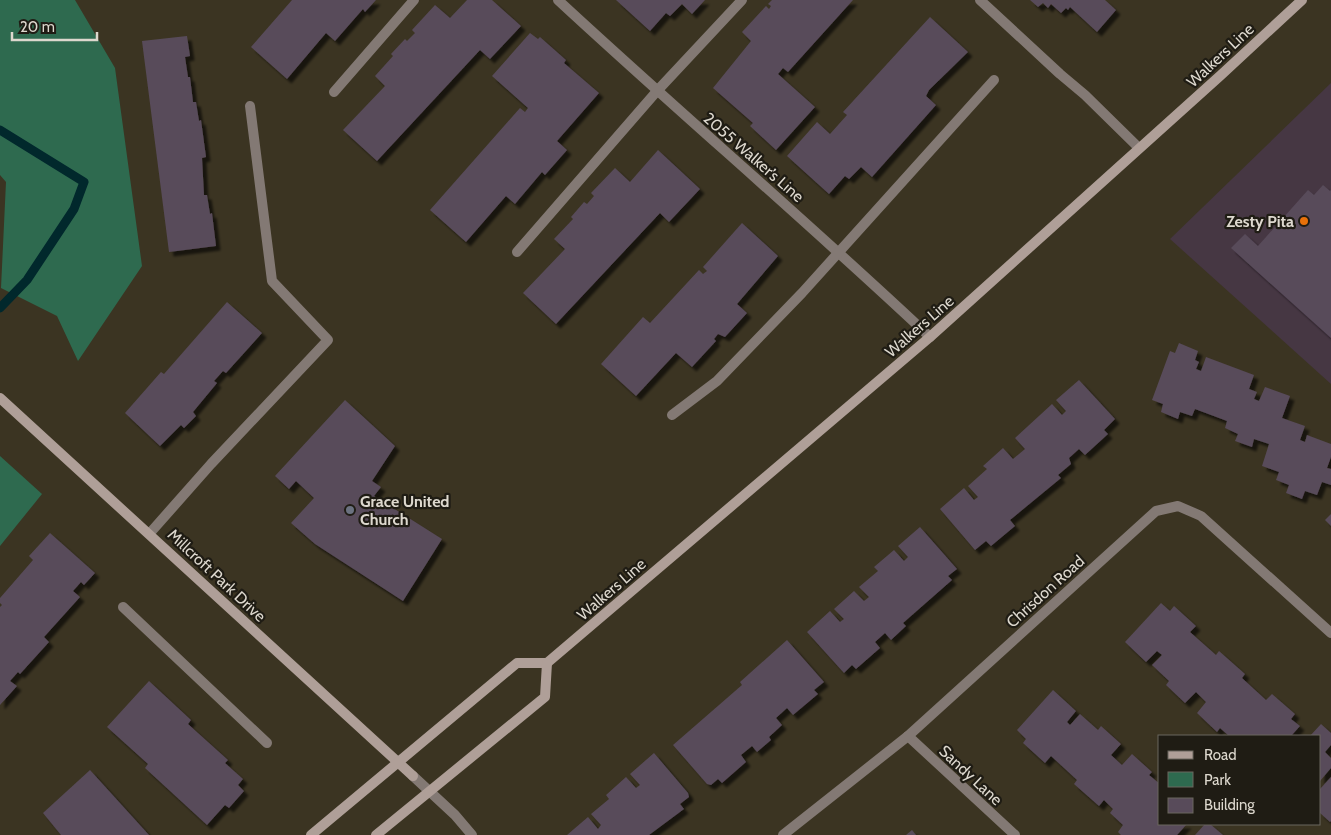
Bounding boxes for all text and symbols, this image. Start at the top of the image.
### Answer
scale bar [12,10,98,42]
text: 20 m [20,18,55,36]
street label: Walkers Line [1183,20,1258,91]
street label: 2055 Walker’s Line [700,109,808,206]
place label: Zesty Pita [1226,212,1294,231]
marker: Zesty Pita [1298,215,1310,227]
street label: Walkers Line [881,291,958,361]
place label: Grace United Church [360,492,450,529]
marker: Grace United Church [344,504,356,516]
street label: Millcroft Park Drive [164,525,270,626]
street label: Chrisdon Road [1002,551,1088,631]
street label: Walkers Line [573,554,650,624]
legend [1158,735,1321,825]
street label: Sandy Lane [935,741,1006,809]
text: Road [1204,746,1237,764]
text: Park [1204,771,1231,789]
text: Building [1204,796,1255,814]

